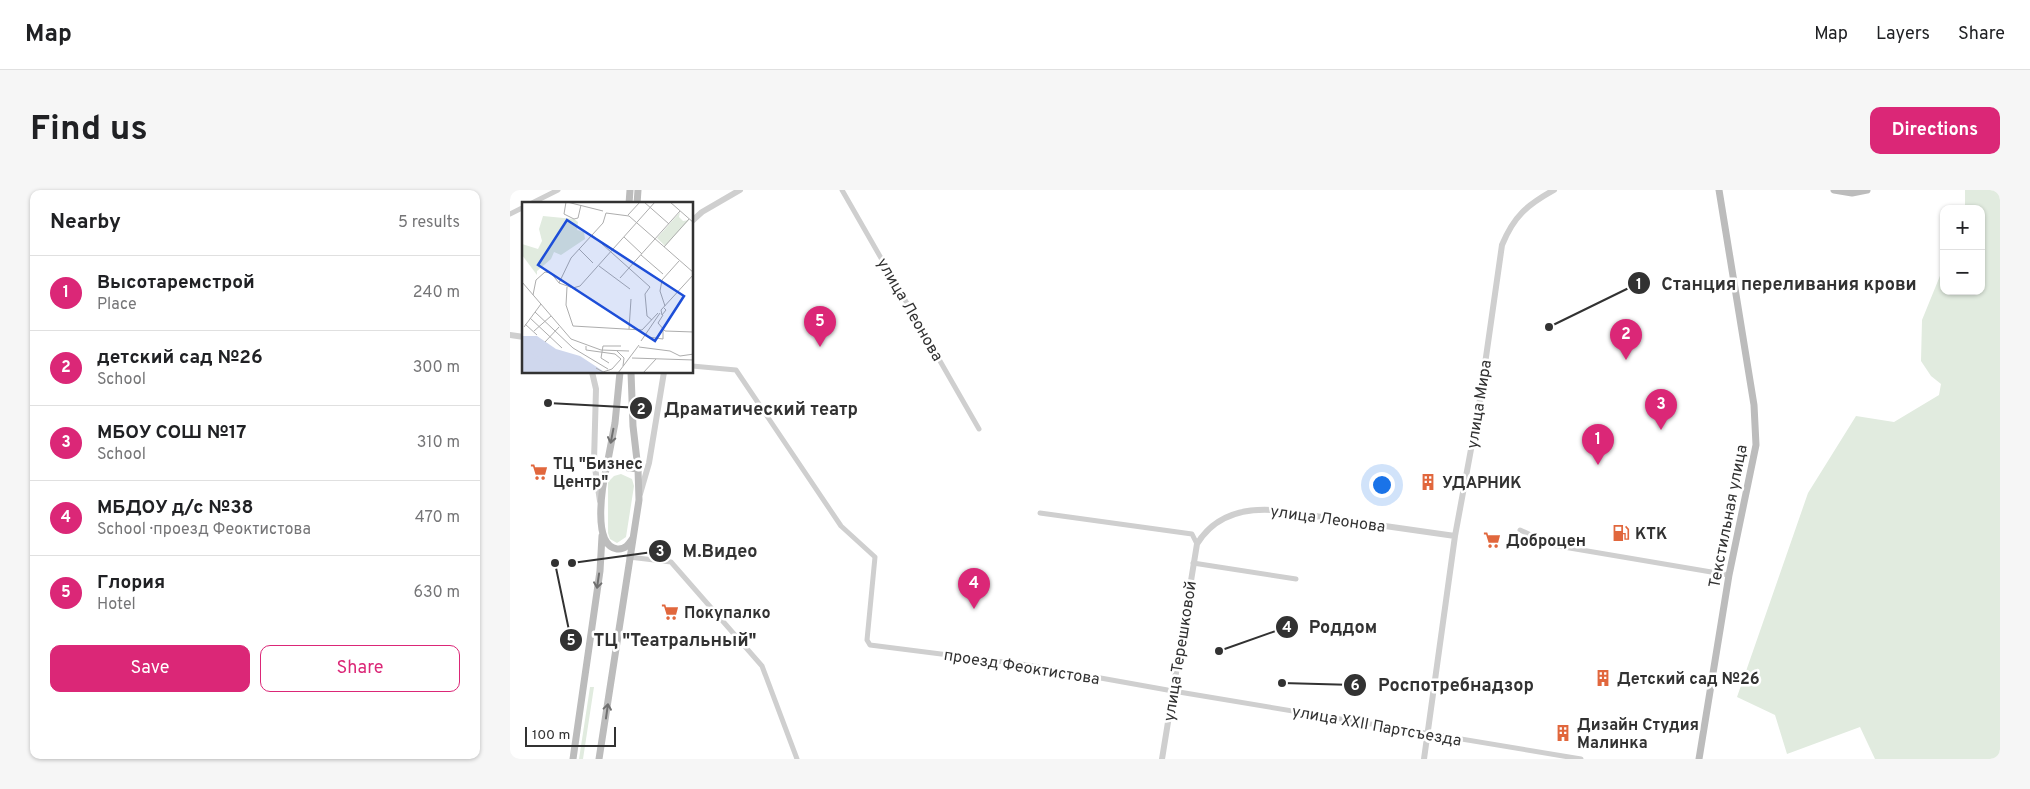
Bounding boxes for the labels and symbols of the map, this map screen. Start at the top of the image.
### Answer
inset map [522,202,694,374]
street label: улица Леонова [872,255,947,365]
callout: Станция переливания крови [1626,267,1926,300]
text: Станция переливания крови [1661,274,1917,297]
text: 1 [1636,276,1642,295]
pin: 5 [804,306,836,347]
pin: 2 [1610,319,1642,360]
street label: улица Мира [1463,358,1497,450]
pin: 3 [1645,389,1677,430]
callout: Драматический театр [629,392,868,425]
text: Драматический театр [664,399,858,422]
text: 2 [636,401,646,420]
pin: 1 [1582,424,1614,465]
one-way arrow [607,428,617,444]
street label: Текстильная улица [1705,443,1753,590]
place label: ТЦ "Бизнес Центр" [553,455,643,493]
supermarket icon: ТЦ "Бизнес Центр" [529,462,549,482]
your location [1369,472,1395,498]
building icon: УДАРНИК [1418,472,1438,492]
place label: УДАРНИК [1442,474,1522,494]
street label: улица Леонова [1269,502,1387,538]
fuel station icon: КТК [1611,523,1631,543]
place label: КТК [1635,525,1667,545]
supermarket icon: Доброцен [1482,530,1502,550]
place label: Доброцен [1506,532,1586,552]
callout: М.Видео [647,535,767,568]
text: М.Видео [683,541,757,564]
text: 3 [656,543,665,562]
pin: 4 [958,568,990,609]
one-way arrow [593,573,603,589]
street label: улица Терешковой [1160,580,1202,723]
supermarket icon: Покупалко [660,602,680,622]
place label: Покупалко [684,604,771,624]
callout: Роддом [1274,611,1388,644]
text: Роддом [1309,617,1377,640]
text: 4 [1282,619,1292,638]
callout: ТЦ "Театральный" [558,624,766,657]
text: ТЦ "Театральный" [593,630,757,653]
text: 5 [566,632,576,651]
street label: проезд Феоктистова [942,646,1101,690]
building icon: Детский сад №26 [1593,668,1613,688]
callout: Роспотребнадзор [1343,669,1544,702]
place label: Детский сад №26 [1617,670,1760,690]
text: Роспотребнадзор [1378,675,1534,698]
text: 6 [1350,677,1360,696]
street label: улица XXII Партсъезда [1290,702,1463,752]
one-way arrow [602,703,612,719]
place label: Дизайн Студия Малинка [1577,716,1699,754]
building icon: Дизайн Студия Малинка [1553,723,1573,743]
scale bar [525,724,616,747]

